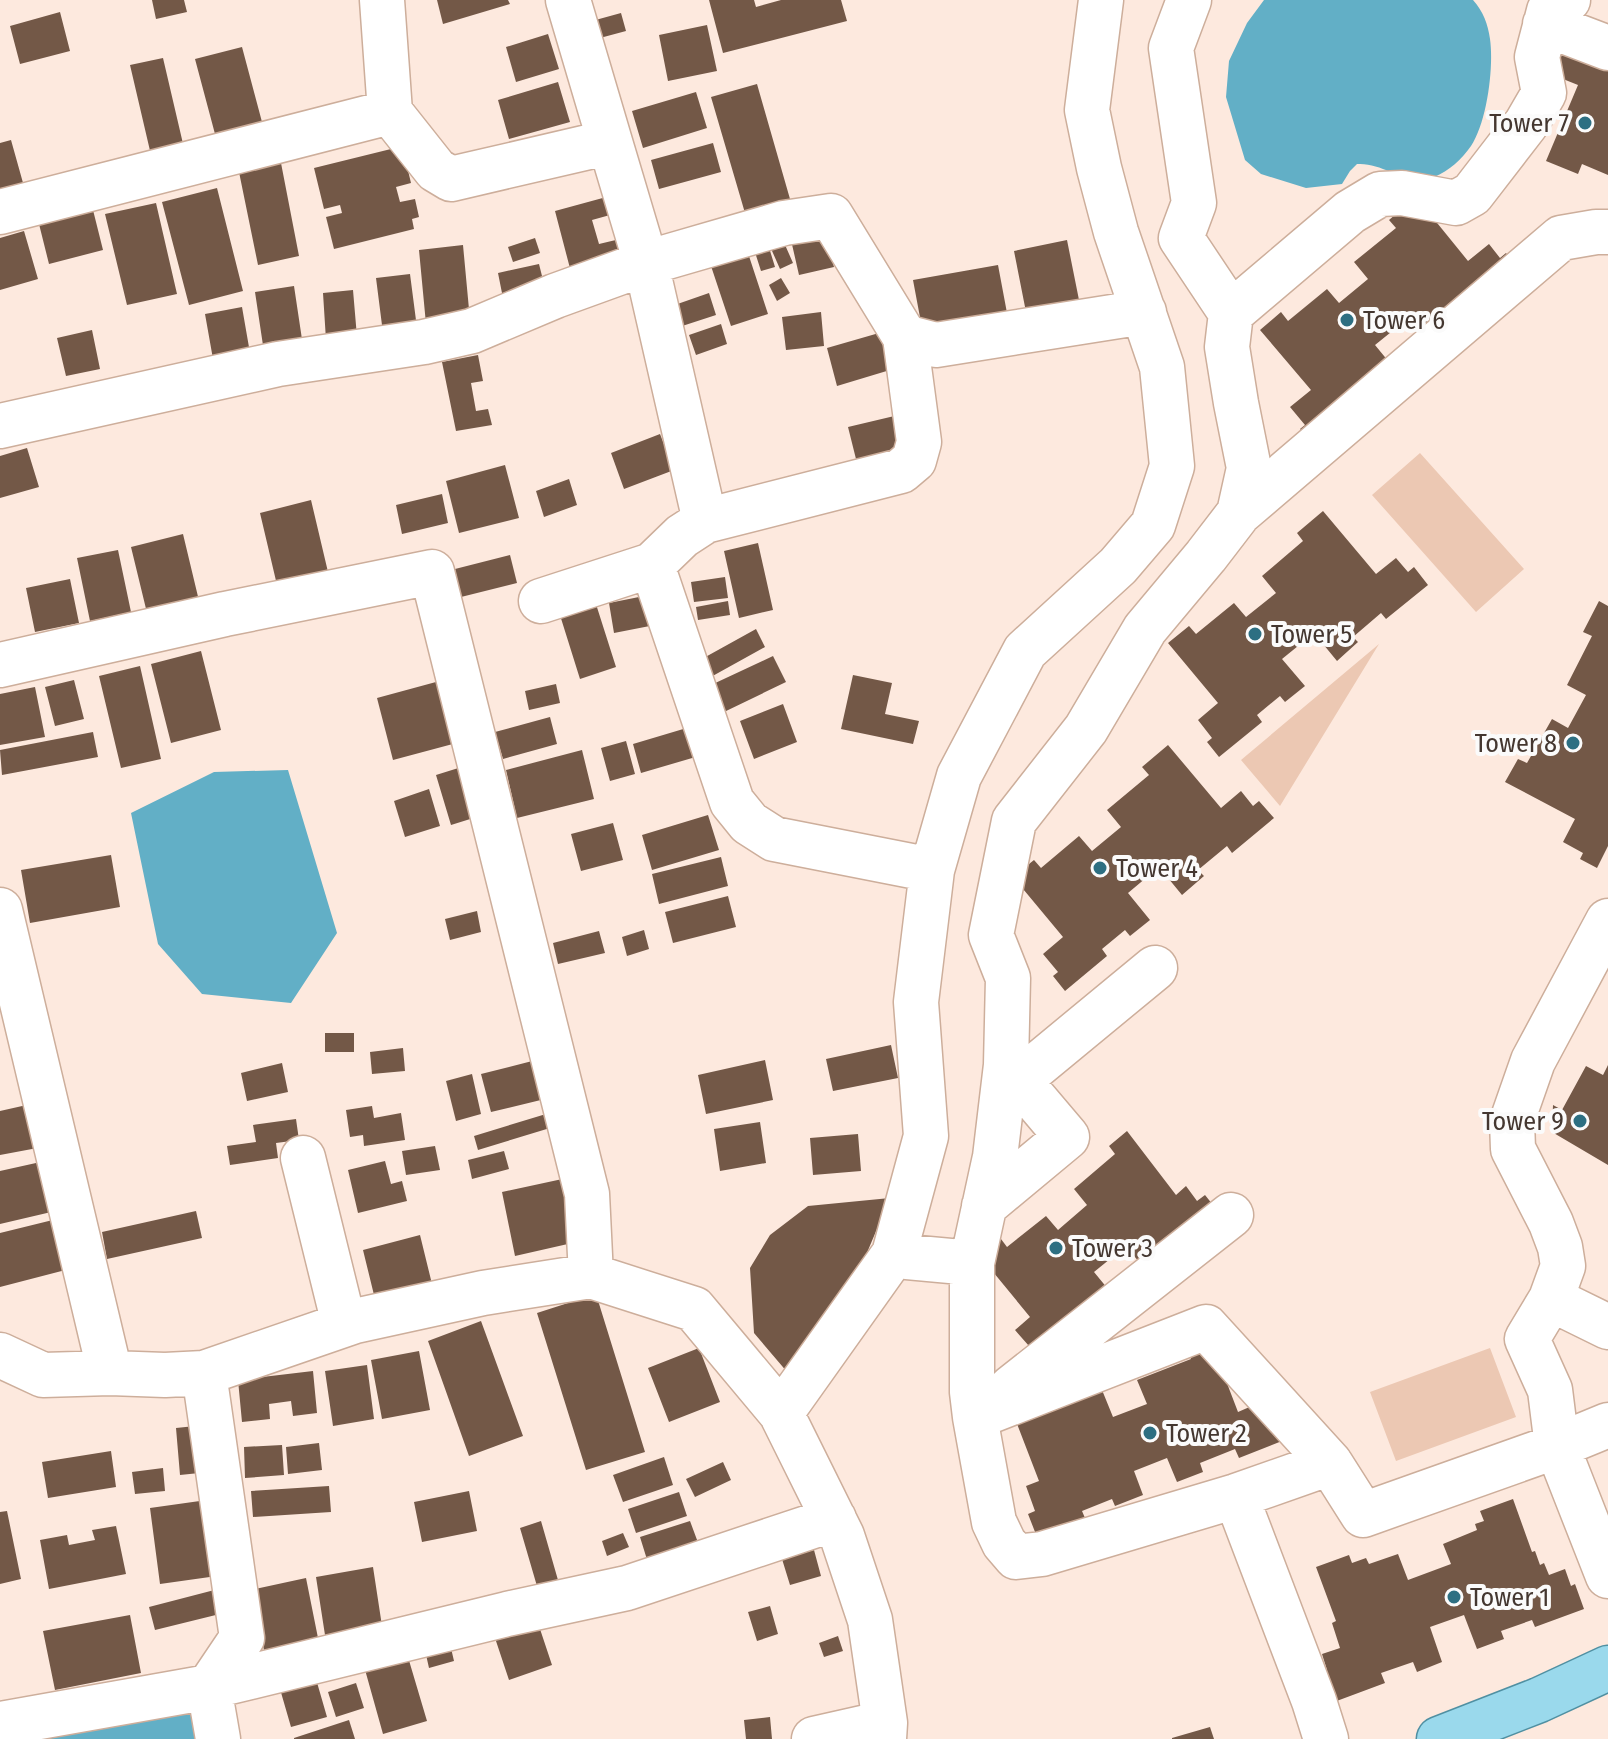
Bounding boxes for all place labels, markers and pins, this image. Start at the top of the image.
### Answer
place label: Tower 7 [1489,108,1569,139]
marker: Tower 7 [1576,114,1594,132]
place label: Tower 6 [1363,305,1445,336]
marker: Tower 6 [1338,311,1356,329]
place label: Tower 5 [1271,619,1352,650]
marker: Tower 5 [1246,625,1264,643]
place label: Tower 8 [1475,728,1557,759]
marker: Tower 8 [1564,734,1582,752]
place label: Tower 4 [1116,853,1198,884]
marker: Tower 4 [1091,859,1109,877]
place label: Tower 9 [1482,1106,1564,1137]
marker: Tower 9 [1571,1112,1589,1130]
place label: Tower 3 [1072,1233,1153,1264]
marker: Tower 3 [1047,1239,1065,1257]
place label: Tower 2 [1166,1418,1247,1449]
marker: Tower 2 [1141,1424,1159,1442]
place label: Tower 1 [1470,1582,1549,1613]
marker: Tower 1 [1445,1588,1463,1606]

